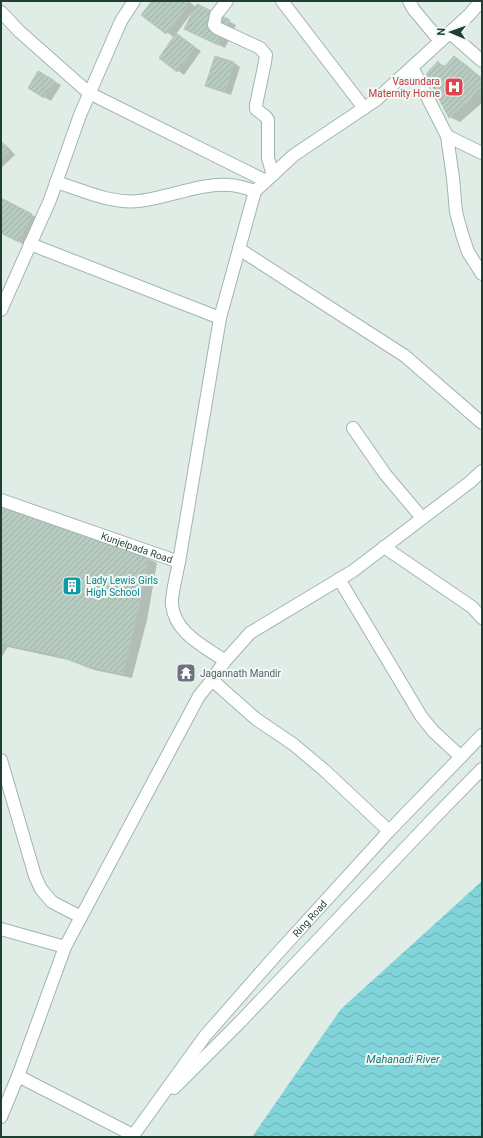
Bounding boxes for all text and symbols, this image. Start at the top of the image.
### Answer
north arrow [431,12,471,52]
text: N [435,27,448,36]
place label: Vasundara Maternity Home [369,76,440,99]
hospital icon: Vasundara Maternity Home [443,76,465,98]
street label: Kunjelpada Road [100,530,174,565]
building icon: Lady Lewis Girls High School [61,575,83,597]
place label: Lady Lewis Girls High School [86,575,158,598]
temple icon: Jagannath Mandir [175,662,197,684]
place label: Jagannath Mandir [200,668,282,679]
street label: Ring Road [290,898,329,939]
water label: Mahanadi River [366,1053,440,1066]

